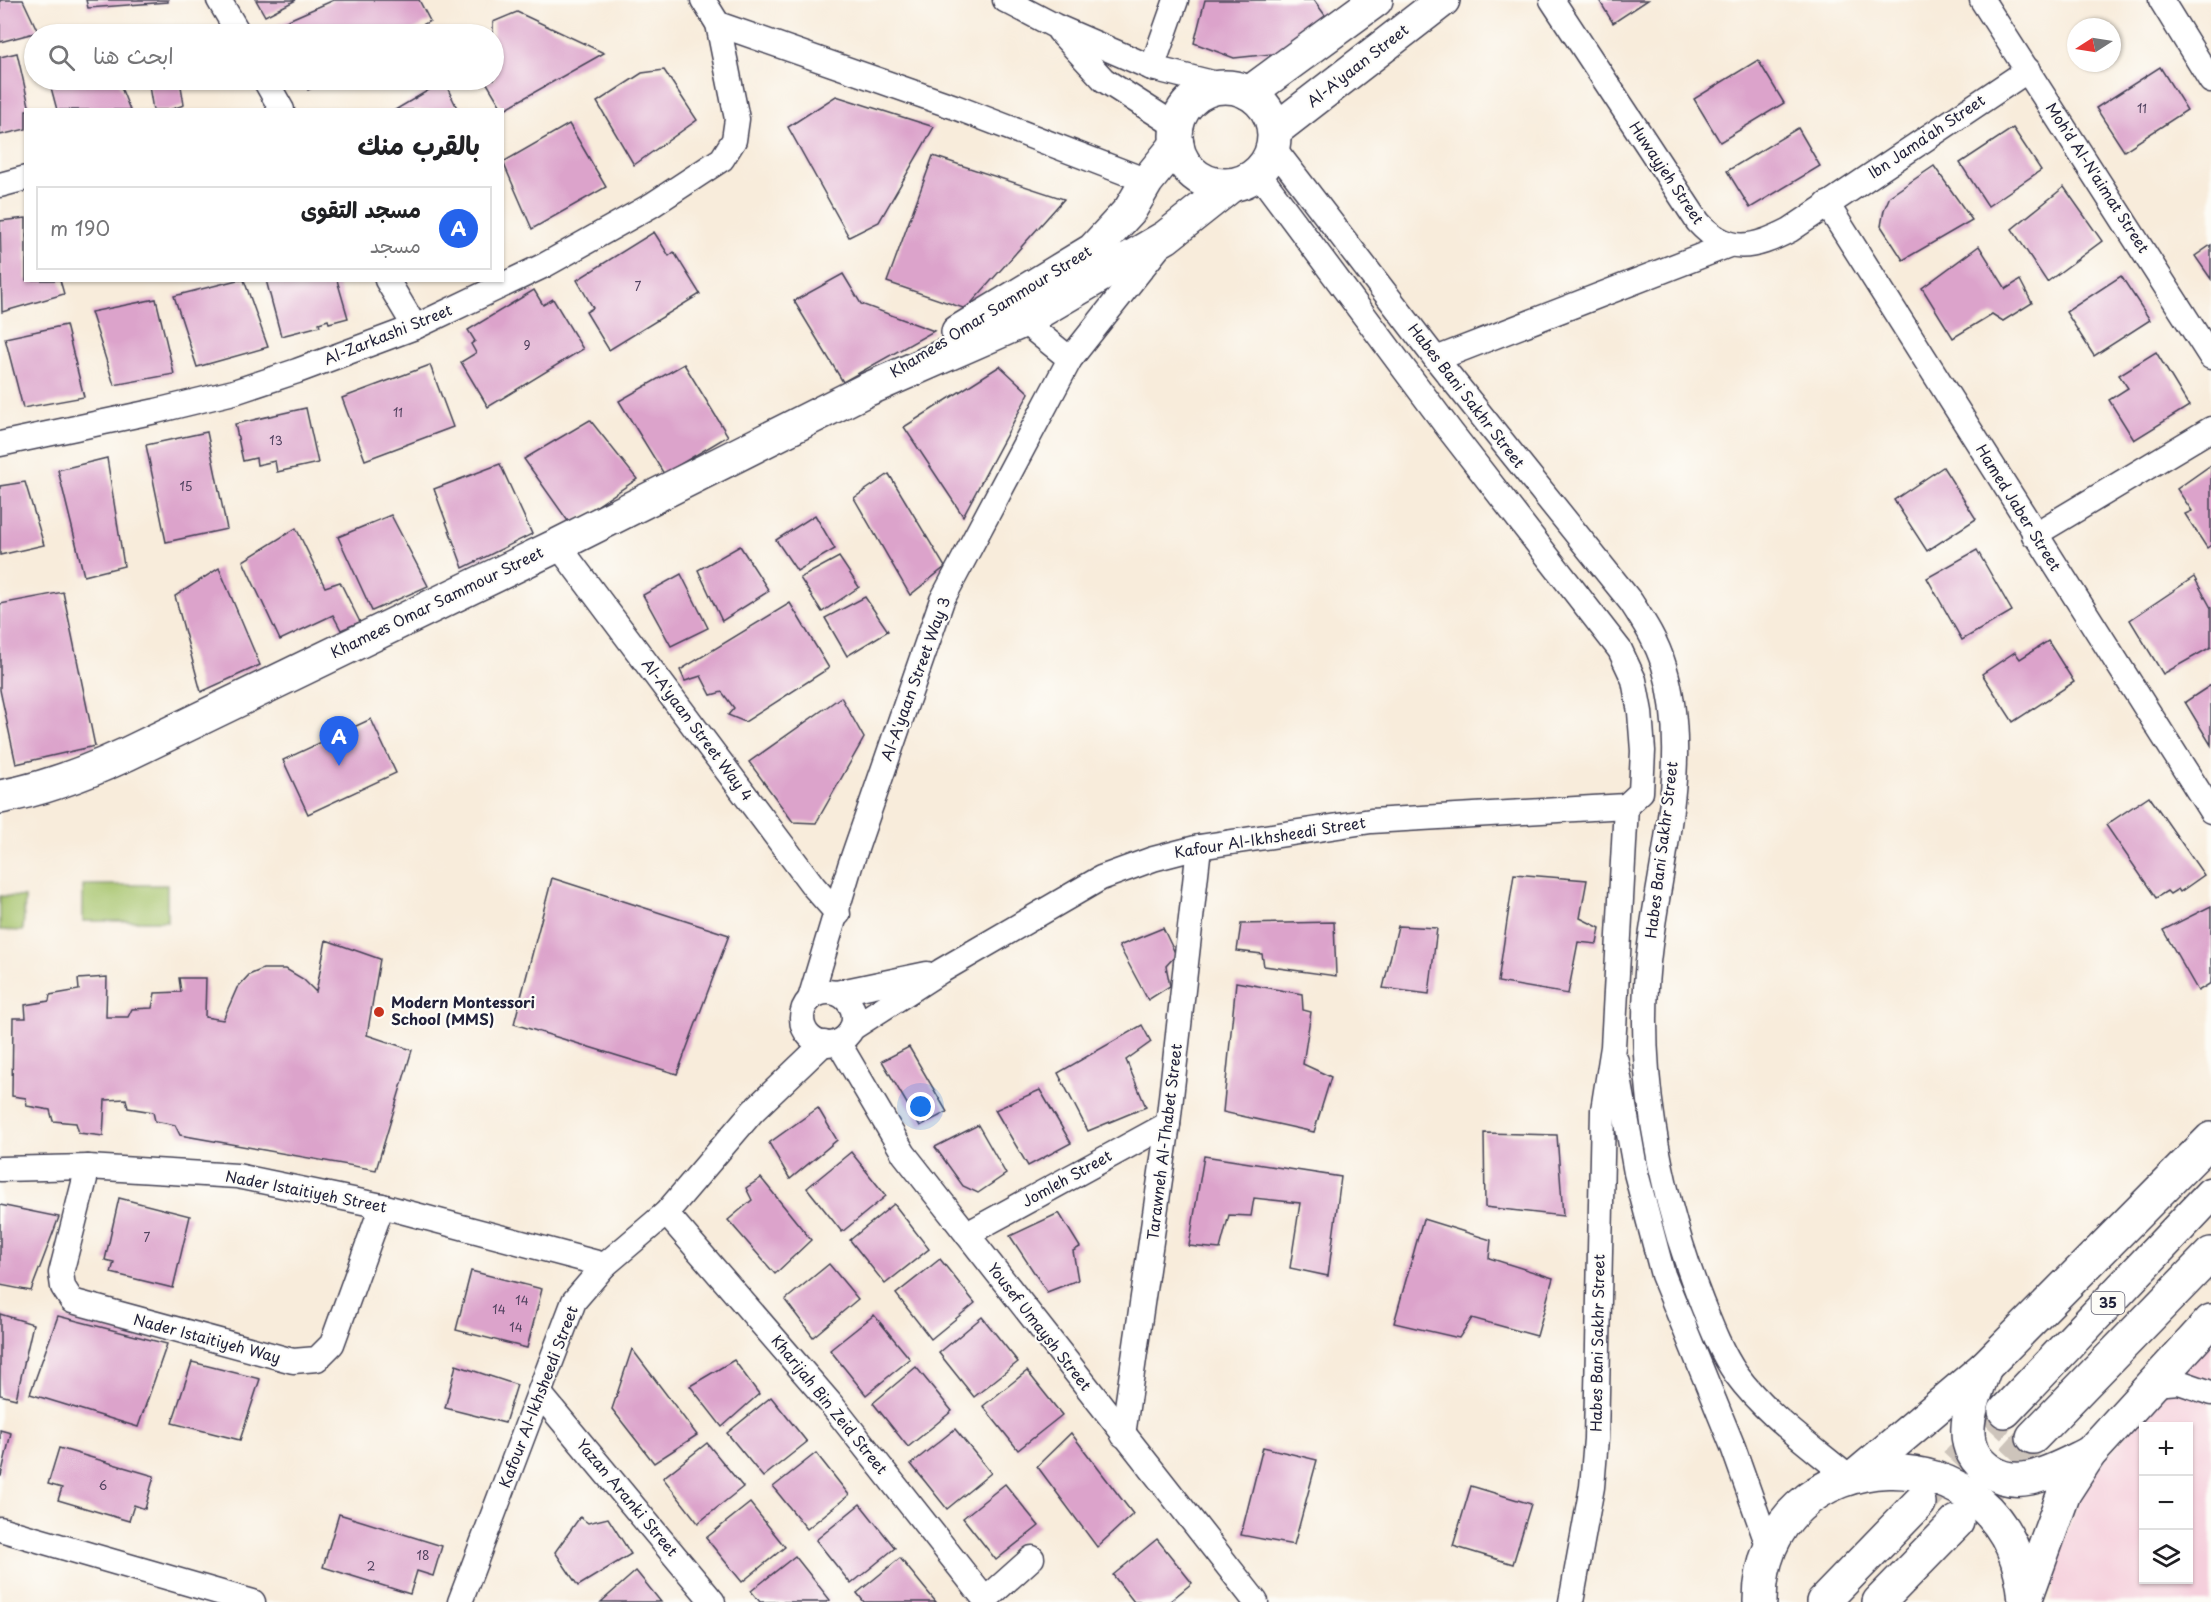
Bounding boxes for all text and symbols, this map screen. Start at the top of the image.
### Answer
street label: Al-A'yaan Street [1301,18,1413,112]
north arrow [2067,18,2121,72]
search box [24,24,504,90]
text: ابحث هنا [93,38,174,71]
icon: search [45,41,78,74]
street label: Ibn Jama‘ah Street [1863,88,1989,183]
street label: Moh'd Al-N'aimat Street [2041,97,2156,257]
house number: 11 [2137,99,2147,117]
street label: Huwayjeh Street [1624,116,1710,229]
text: بالقرب منك [358,125,480,164]
text: مسجد التقوى [301,192,421,225]
text: 190 m [50,213,110,243]
text: A [451,213,466,243]
text: مسجد [370,230,421,260]
street label: Khamees Omar Sammour Street [885,239,1096,383]
house number: 7 [635,277,642,295]
street label: Al-Zarkashi Street [320,297,455,370]
street label: Habes Bani Sakhr Street [1403,318,1531,472]
house number: 9 [523,336,531,354]
house number: 11 [393,403,403,421]
house number: 13 [269,431,283,449]
street label: Hamed Jaber Street [1971,439,2068,575]
house number: 15 [179,477,193,495]
street label: Khamees Omar Sammour Street [326,540,547,663]
street label: Al-A'yaan Street Way 3 [874,593,955,764]
street label: Al-A'yaan Street Way 4 [637,653,759,805]
pin: A [320,716,358,766]
street label: Habes Bani Sakhr Street [1638,760,1683,940]
street label: Kafour Al-Ikhsheedi Street [1173,810,1367,863]
place label: Modern Montessori School (MMS) [391,990,535,1030]
marker: Modern Montessori School (MMS) [372,1005,386,1019]
street label: Tarawneh Al-Thabet Street [1140,1042,1187,1241]
your location [906,1092,935,1121]
street label: Jomleh Street [1017,1143,1116,1212]
street label: Nader Istaitiyeh Street [224,1164,389,1217]
house number: 7 [144,1228,151,1246]
street label: Habes Bani Sakhr Street [1583,1254,1610,1432]
street label: Yousef Umaysh Street [983,1257,1098,1395]
house number: 14 [515,1291,529,1309]
road number: 35 [2092,1292,2124,1314]
house number: 14 [492,1300,506,1318]
street label: Kafour Al-Ikhsheedi Street [492,1302,583,1491]
street label: Nader Istaitiyeh Way [131,1307,284,1368]
house number: 14 [509,1318,523,1336]
street label: Kharijah Bin Zeid Street [767,1329,894,1479]
map controls [2139,1422,2193,1584]
button: + [2139,1422,2193,1476]
street label: Yazan Aranki Street [572,1433,684,1561]
house number: 6 [99,1476,107,1494]
button: − [2139,1476,2193,1530]
button: layers [2139,1530,2193,1584]
house number: 18 [417,1546,429,1564]
house number: 2 [367,1557,375,1575]

